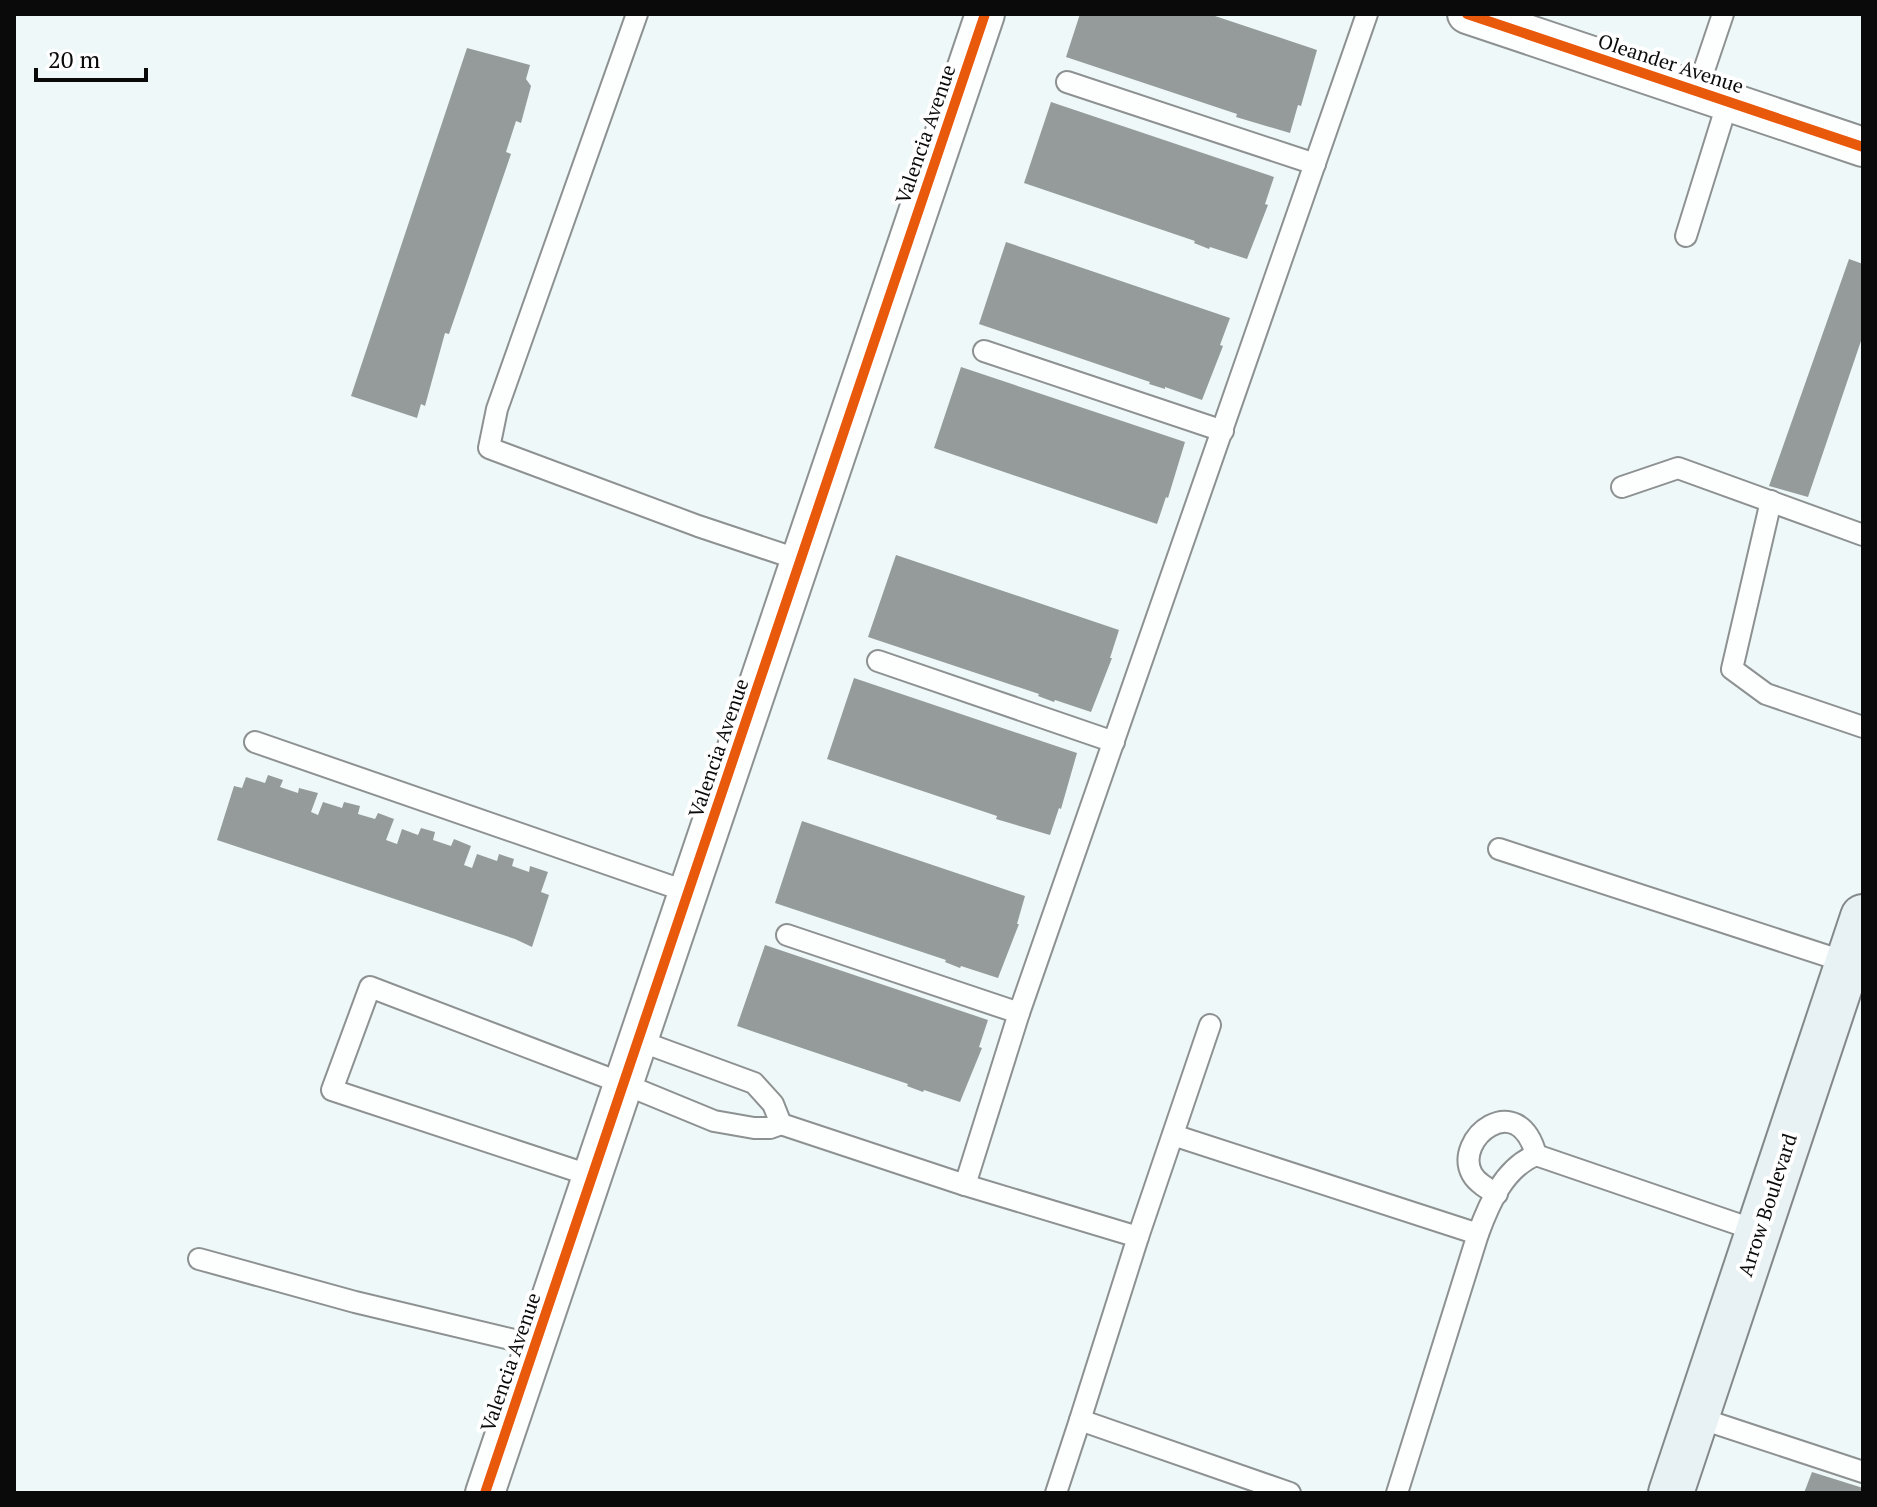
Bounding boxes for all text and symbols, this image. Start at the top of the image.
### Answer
street label: Oleander Avenue [1595,27,1747,99]
scale bar [36,32,146,82]
text: 20 m [48,43,100,75]
street label: Valencia Avenue [889,61,961,207]
street label: Valencia Avenue [682,675,754,821]
street label: Arrow Boulevard [1731,1130,1803,1280]
street label: Valencia Avenue [474,1289,546,1435]

